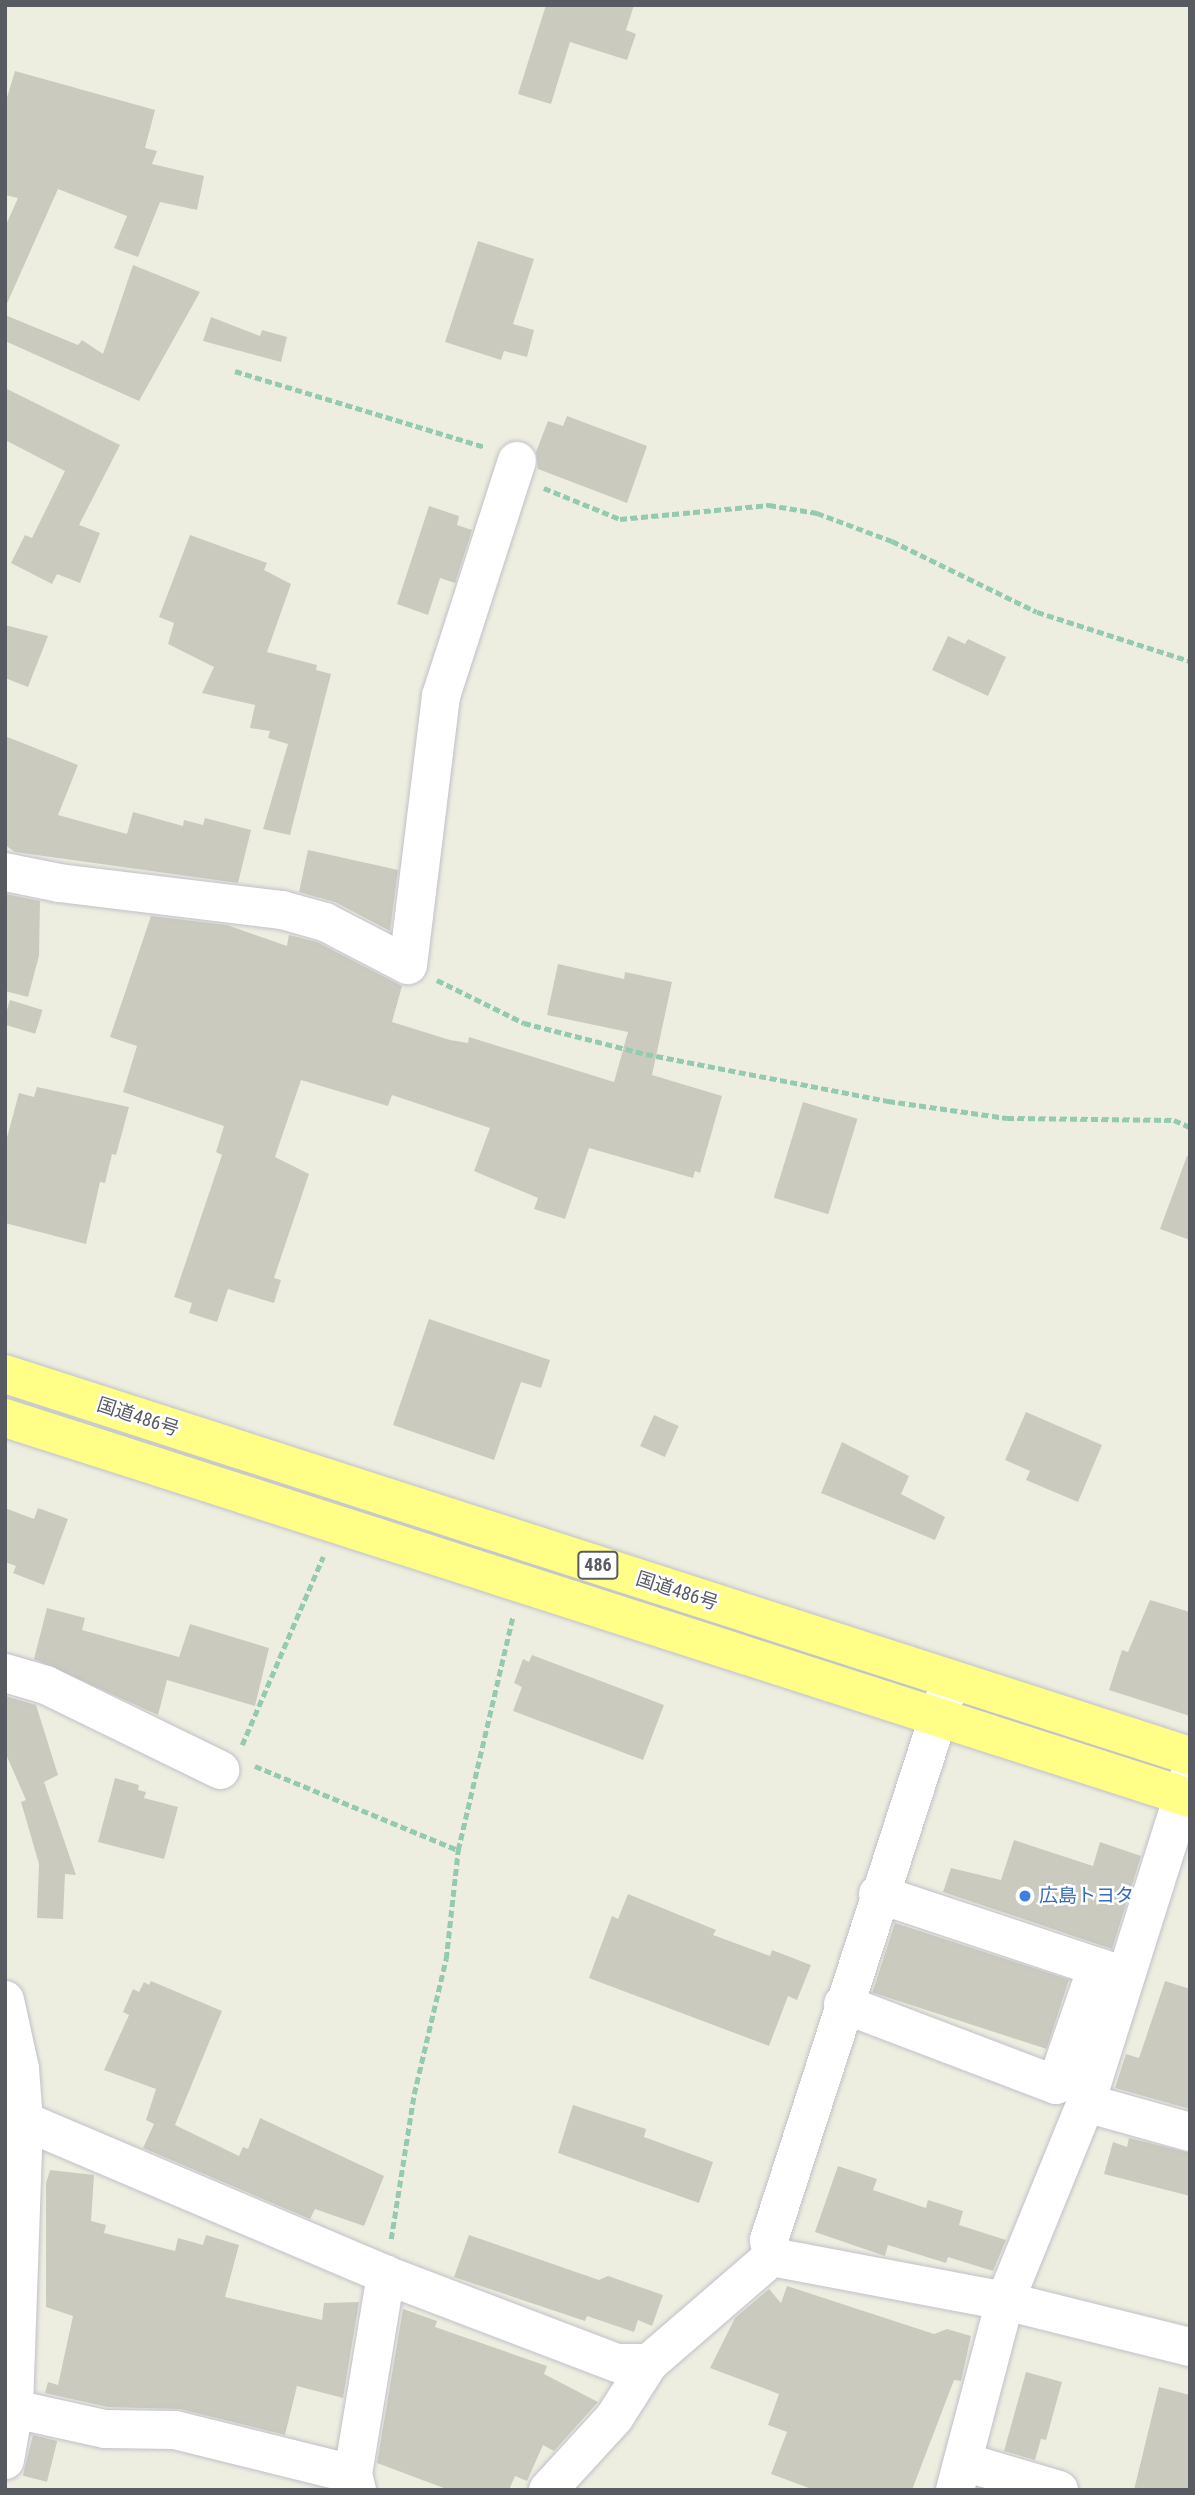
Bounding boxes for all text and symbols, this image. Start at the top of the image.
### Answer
street label: 国道486号 [94,1393,182,1441]
road number: 486 [577,1550,619,1580]
street label: 国道486号 [633,1567,721,1615]
place label: 広島トヨタ [1039,1885,1134,1907]
marker: 広島トヨタ [1017,1888,1033,1904]

